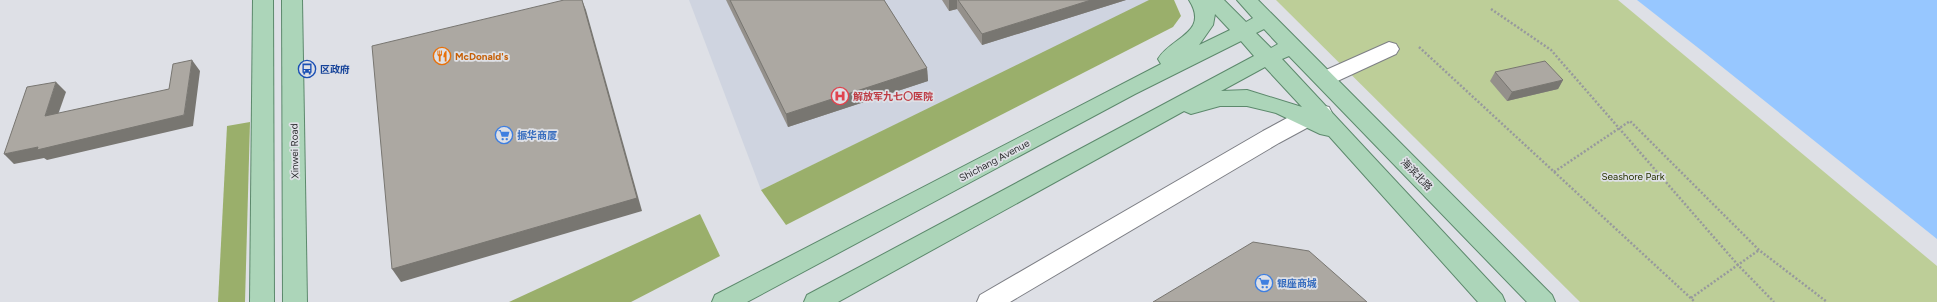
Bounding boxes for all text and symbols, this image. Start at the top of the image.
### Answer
restaurant icon: McDonald's [432,46,452,66]
place label: McDonald's [455,50,509,63]
bus stop icon: 区政府 [297,59,317,79]
place label: 区政府 [320,63,350,76]
hospital icon: 解放军九七〇医院 [830,86,850,106]
place label: 解放军九七〇医院 [853,90,933,103]
street label: Xinwei Road [288,123,301,179]
supermarket icon: 振华商厦 [494,125,514,145]
place label: 振华商厦 [517,129,557,142]
street label: Shichang Avenue [957,136,1032,184]
street label: 海滨北路 [1398,155,1435,193]
park label: Seashore Park [1601,170,1665,183]
supermarket icon: 银座商城 [1254,273,1274,293]
place label: 银座商城 [1277,277,1317,290]

